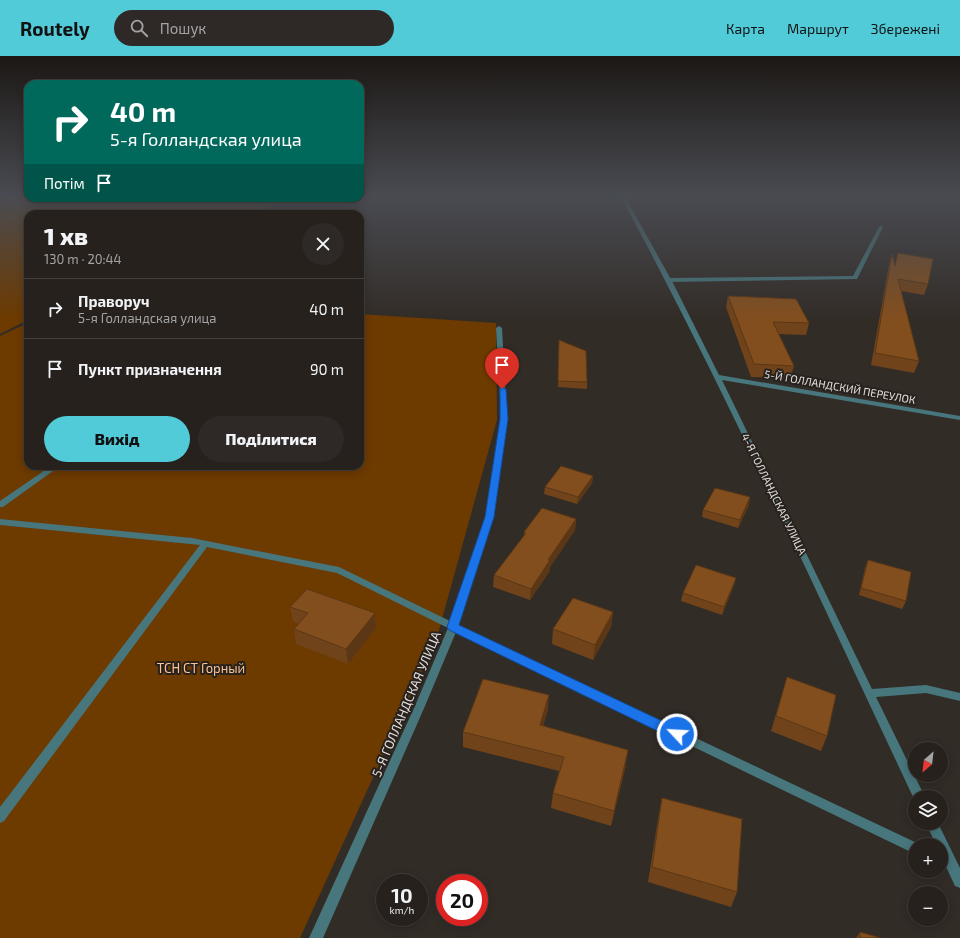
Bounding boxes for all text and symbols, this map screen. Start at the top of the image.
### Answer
search box [114,10,394,46]
text: Routely [20,17,90,40]
icon: search [128,17,150,39]
text: Пошук [160,19,206,37]
text: Карта [726,20,765,37]
text: Маршрут [787,20,849,37]
text: Збережені [871,20,940,37]
text: 40 m [110,94,176,128]
icon: right [44,96,96,148]
text: 5-я Голландская улица [110,128,302,150]
icon: arrive [93,172,115,194]
text: Потім [44,174,85,192]
text: 1 хв [44,221,88,250]
button: close [302,223,344,265]
text: 130 m · 20:44 [44,251,122,267]
text: Праворуч [78,292,149,310]
icon: right [44,298,66,320]
text: 40 m [309,300,344,318]
text: 5-я Голландская улица [78,310,217,326]
pin [485,348,519,389]
icon: arrive [491,354,513,376]
icon: arrive [44,358,66,380]
text: Пункт призначення [78,360,222,378]
text: 90 m [310,360,344,378]
street label: 5-Й ГОЛЛАНДСКИЙ ПЕРЕУЛОК [763,367,917,406]
button: Вихід [44,416,190,462]
button: Поділитися [198,416,344,462]
street label: 4-Я ГОЛЛАНДСКАЯ УЛИЦА [739,431,810,557]
street label: 5-Я ГОЛЛАНДСКАЯ УЛИЦА [368,629,444,779]
park label: ТСН СТ Горный [157,660,245,676]
position arrow [656,713,698,755]
north arrow [908,742,948,782]
map controls [908,742,948,926]
button: layers [908,790,948,830]
button: + [908,838,948,878]
speed limit sign: 20 [436,874,488,926]
text: 10 [391,883,413,907]
button: − [908,886,948,926]
text: km/h [390,904,414,916]

